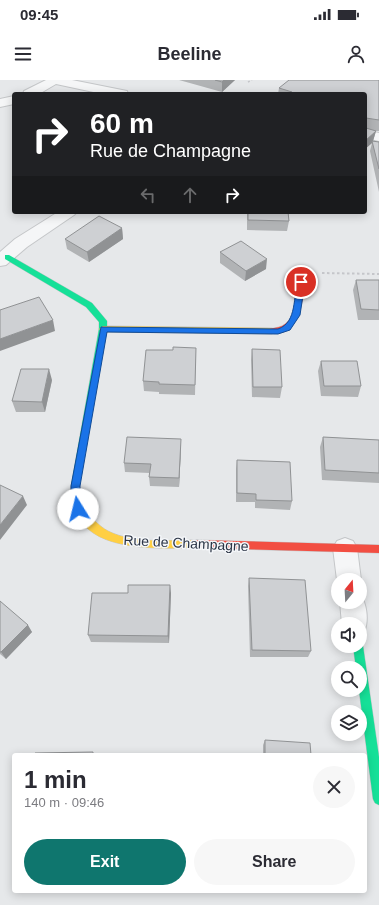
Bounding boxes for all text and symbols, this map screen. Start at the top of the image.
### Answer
text: 09:45 [20,6,58,23]
icon: menu [12,43,34,65]
icon: person [345,43,367,65]
text: Beeline [157,44,222,64]
icon: right [24,108,76,160]
text: 60 m [90,108,154,139]
text: Rue de Champagne [90,141,251,161]
icon: left [137,184,159,206]
icon: ahead [179,184,201,206]
icon: right [221,184,243,206]
pin [284,265,318,299]
icon: arrive [290,271,312,293]
position arrow [57,488,99,530]
street label: Rue de Champagne [123,532,249,554]
north arrow [331,573,367,609]
map controls [331,573,367,741]
button: sound [331,617,367,653]
button: search [331,661,367,697]
button: layers [331,705,367,741]
text: 1 min [24,766,87,793]
button: close [313,766,355,808]
text: 140 m · 09:46 [24,795,104,810]
button: Exit [24,839,186,885]
button: Share [194,839,355,885]

